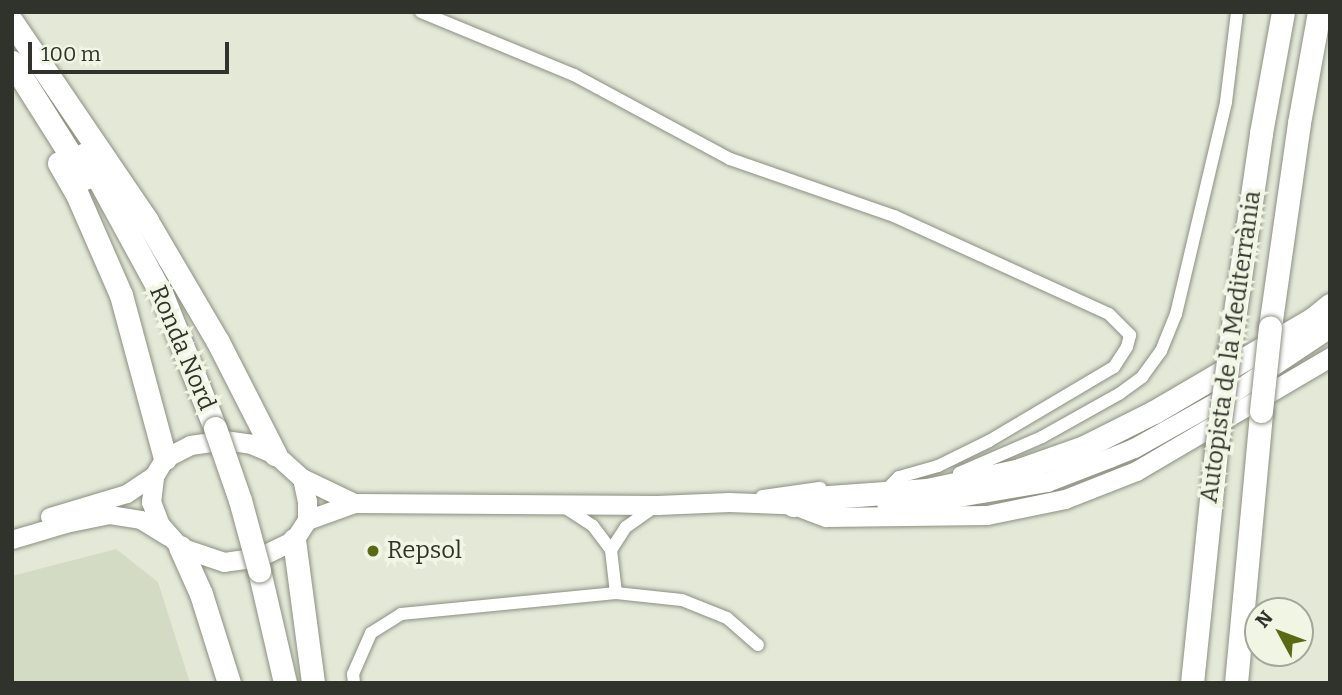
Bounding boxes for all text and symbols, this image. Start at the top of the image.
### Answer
scale bar [32,28,233,72]
text: 100 m [41,41,101,67]
street label: Autopista de la Mediterrània [1195,189,1267,505]
street label: Ronda Nord [143,281,221,415]
place label: Repsol [387,537,462,565]
marker: Repsol [365,543,381,559]
north arrow [1244,597,1314,667]
text: N [1251,606,1278,632]

